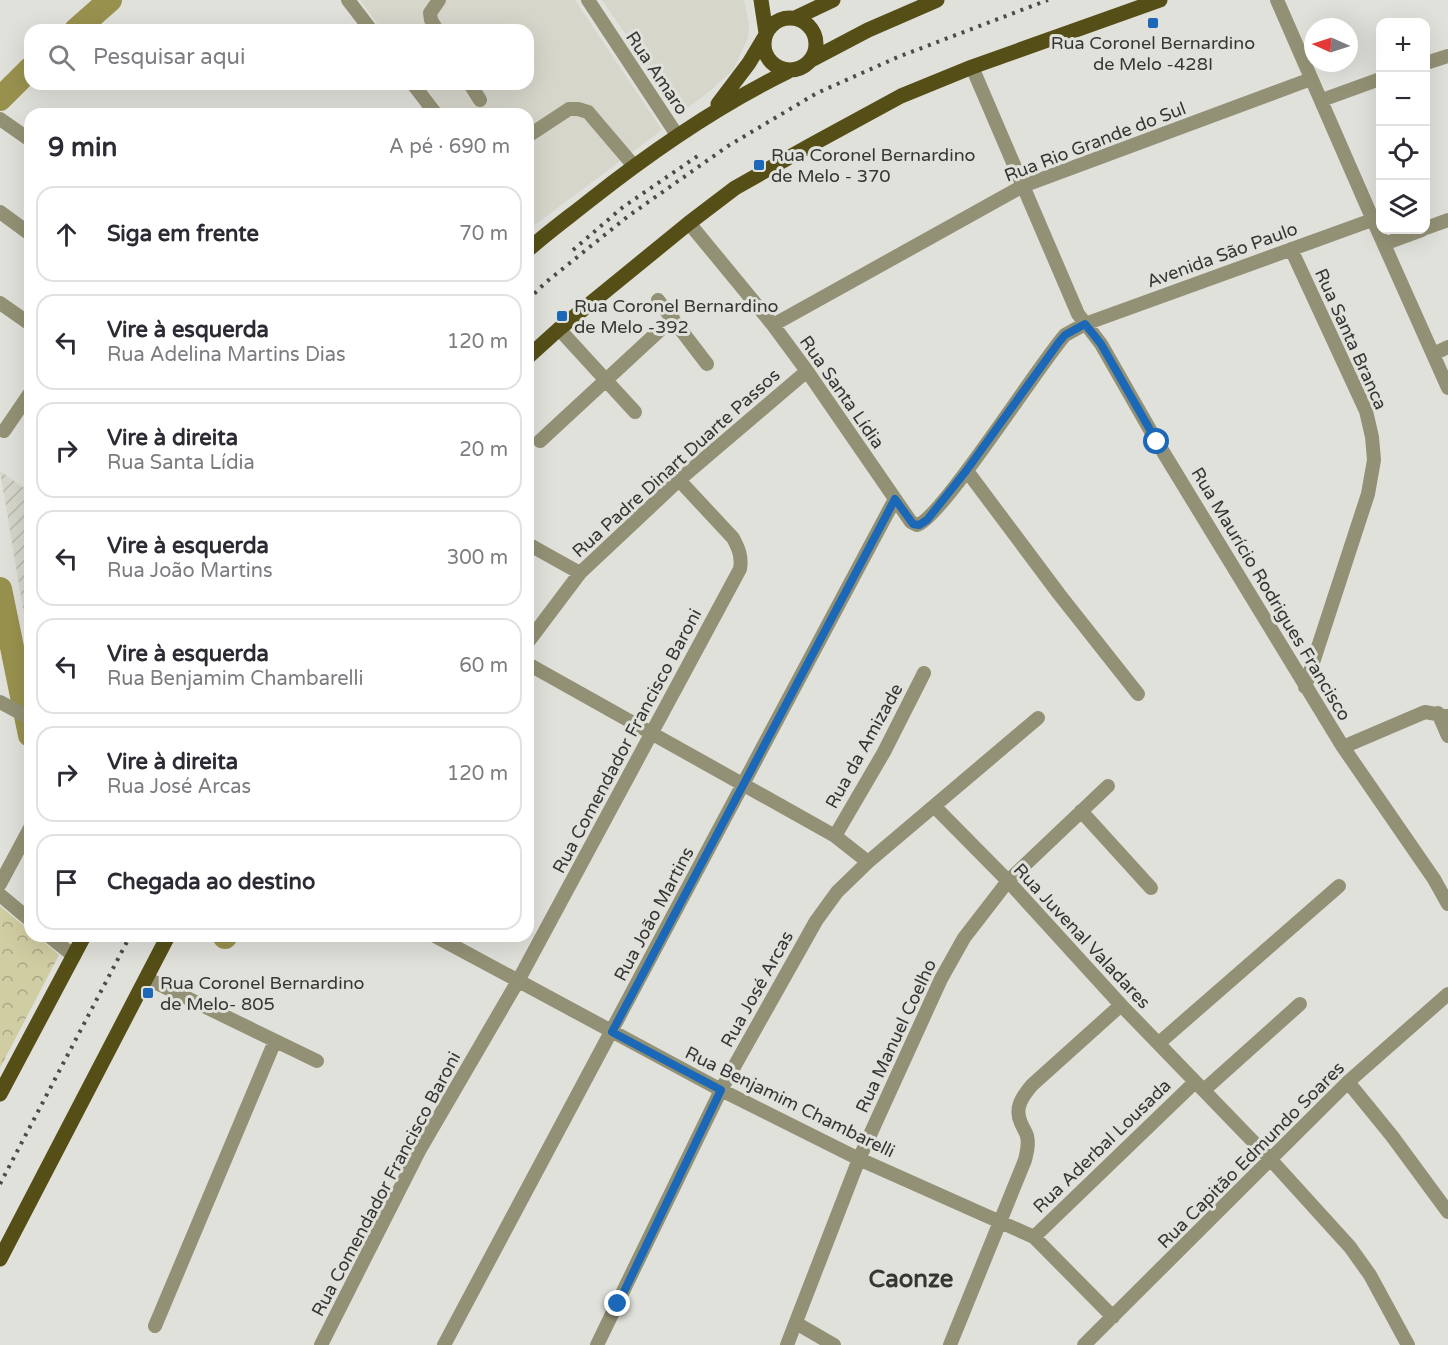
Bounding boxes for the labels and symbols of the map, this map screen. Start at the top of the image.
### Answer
marker: Rua Coronel Bernardino de Melo -428I [1146,16,1160,30]
north arrow [1304,18,1358,72]
street label: Rua Amaro [621,27,693,119]
place label: Rua Coronel Bernardino de Melo -428I [1051,32,1255,75]
street label: Rua Rio Grande do Sul [1001,97,1189,187]
place label: Rua Coronel Bernardino de Melo - 370 [771,144,976,187]
marker: Rua Coronel Bernardino de Melo - 370 [752,158,766,172]
street label: Avenida São Paulo [1144,217,1300,293]
street label: Rua Santa Branca [1310,265,1392,413]
place label: Rua Coronel Bernardino de Melo -392 [574,295,779,338]
marker: Rua Coronel Bernardino de Melo -392 [555,309,569,323]
street label: Rua Santa Lídia [795,331,889,453]
street label: Rua Padre Dinart Duarte Passos [568,364,784,562]
route start [1143,428,1169,454]
street label: Rua Maurício Rodrigues Francisco [1186,463,1356,725]
street label: Rua Comendador Francisco Baroni [548,605,706,877]
street label: Rua da Amizade [821,680,907,812]
street label: Rua João Martins [609,843,699,985]
street label: Rua Juvenal Valadares [1009,859,1155,1013]
street label: Rua José Arcas [716,927,798,1051]
street label: Rua Manuel Coelho [851,956,941,1116]
place label: Rua Coronel Bernardino de Melo- 805 [160,972,365,1015]
marker: Rua Coronel Bernardino de Melo- 805 [141,986,155,1000]
street label: Rua Benjamim Chambarelli [681,1042,899,1162]
street label: Rua Comendador Francisco Baroni [307,1048,465,1320]
street label: Rua Capitão Edmundo Soares [1153,1057,1349,1253]
street label: Rua Aderbal Lousada [1028,1074,1176,1218]
district label: Caonze [869,1265,954,1294]
route end [604,1290,630,1316]

